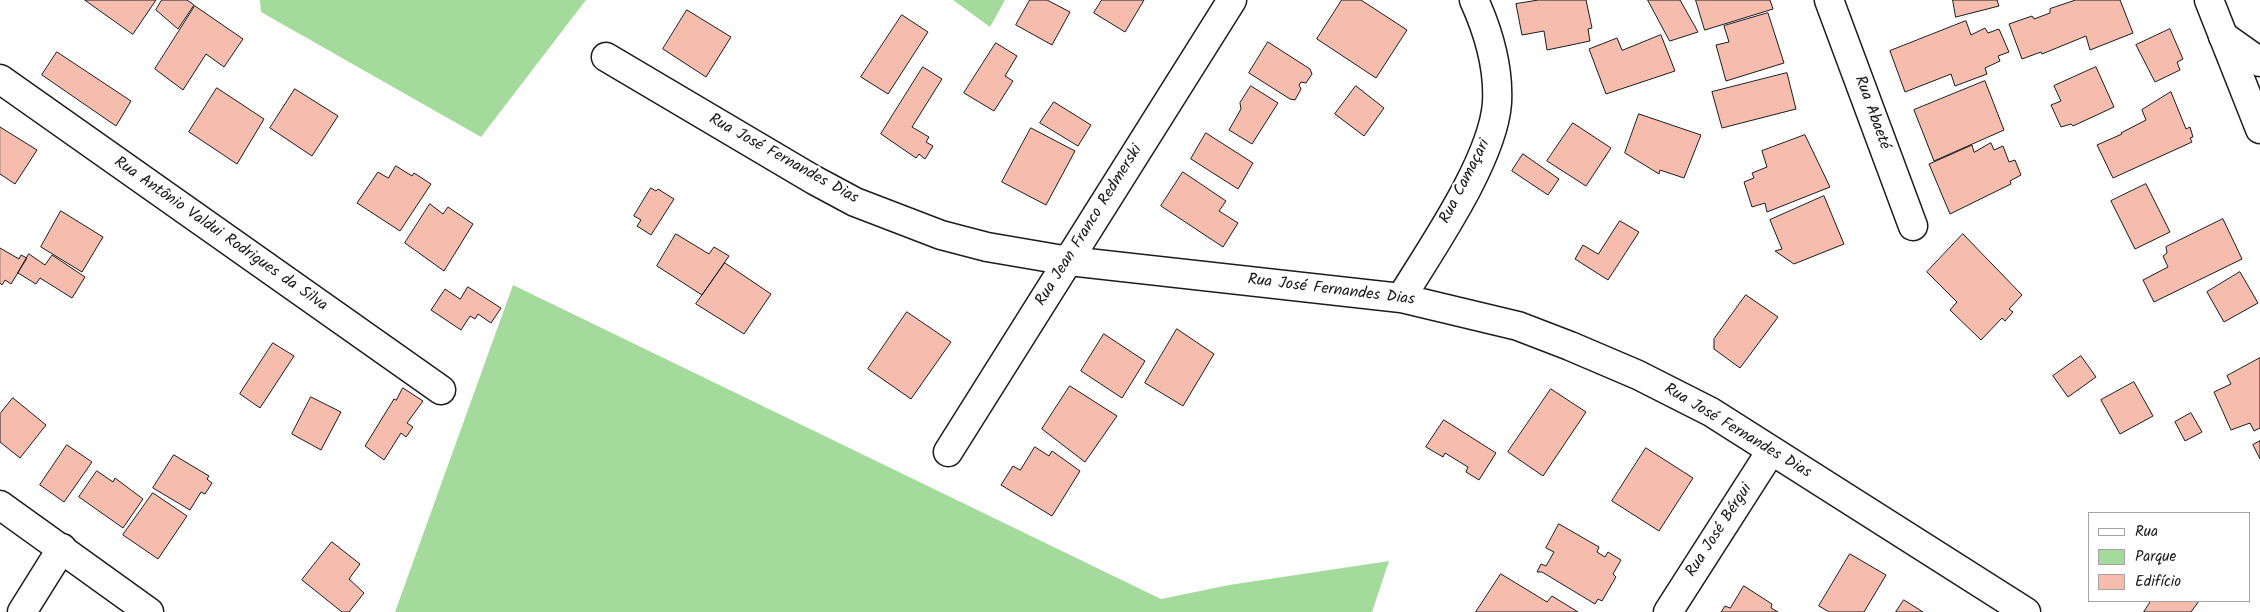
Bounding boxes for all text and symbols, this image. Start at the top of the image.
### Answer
street label: Rua Abaeté [1849,74,1893,152]
street label: Rua José Fernandes Dias [705,111,861,209]
street label: Rua Camaçari [1437,137,1495,227]
street label: Rua Jean Franco Redmerski [1032,142,1148,310]
street label: Rua Antônio Valdui Rodrigues da Silva [110,154,330,316]
street label: Rua José Fernandes Dias [1246,271,1416,311]
street label: Rua José Fernandes Dias [1660,380,1814,484]
street label: Rua José Bérgui [1683,481,1757,581]
legend [2088,512,2250,602]
text: Rua [2135,520,2158,544]
text: Parque [2135,545,2176,569]
text: Edifício [2135,570,2181,594]

